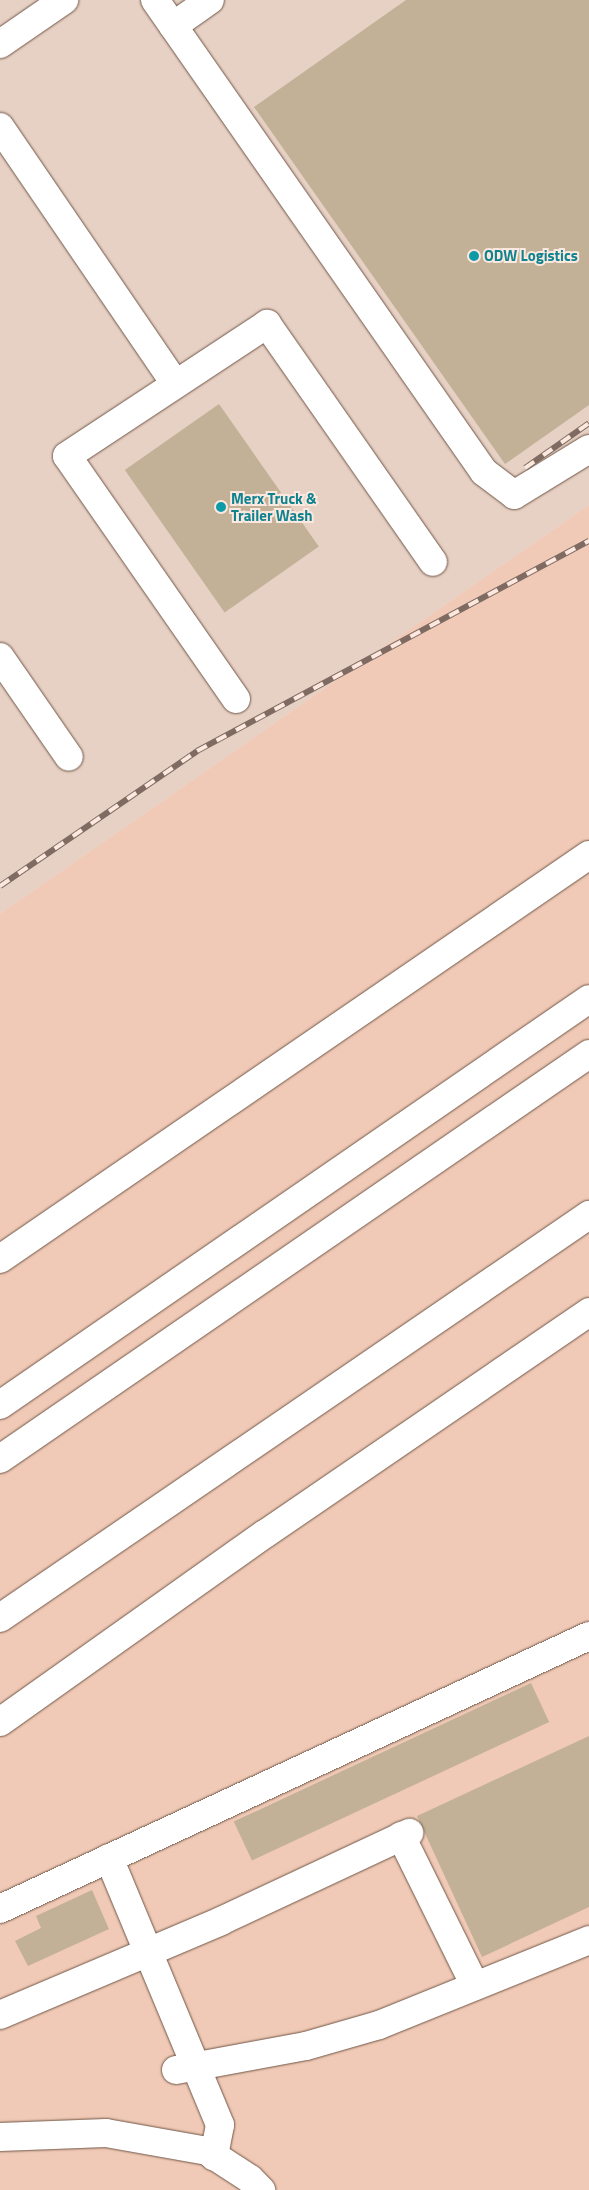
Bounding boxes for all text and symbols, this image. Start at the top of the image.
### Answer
place label: ODW Logistics [484,247,578,265]
marker: ODW Logistics [468,250,480,262]
place label: Merx Truck & Trailer Wash [231,489,317,524]
marker: Merx Truck & Trailer Wash [215,501,227,513]

